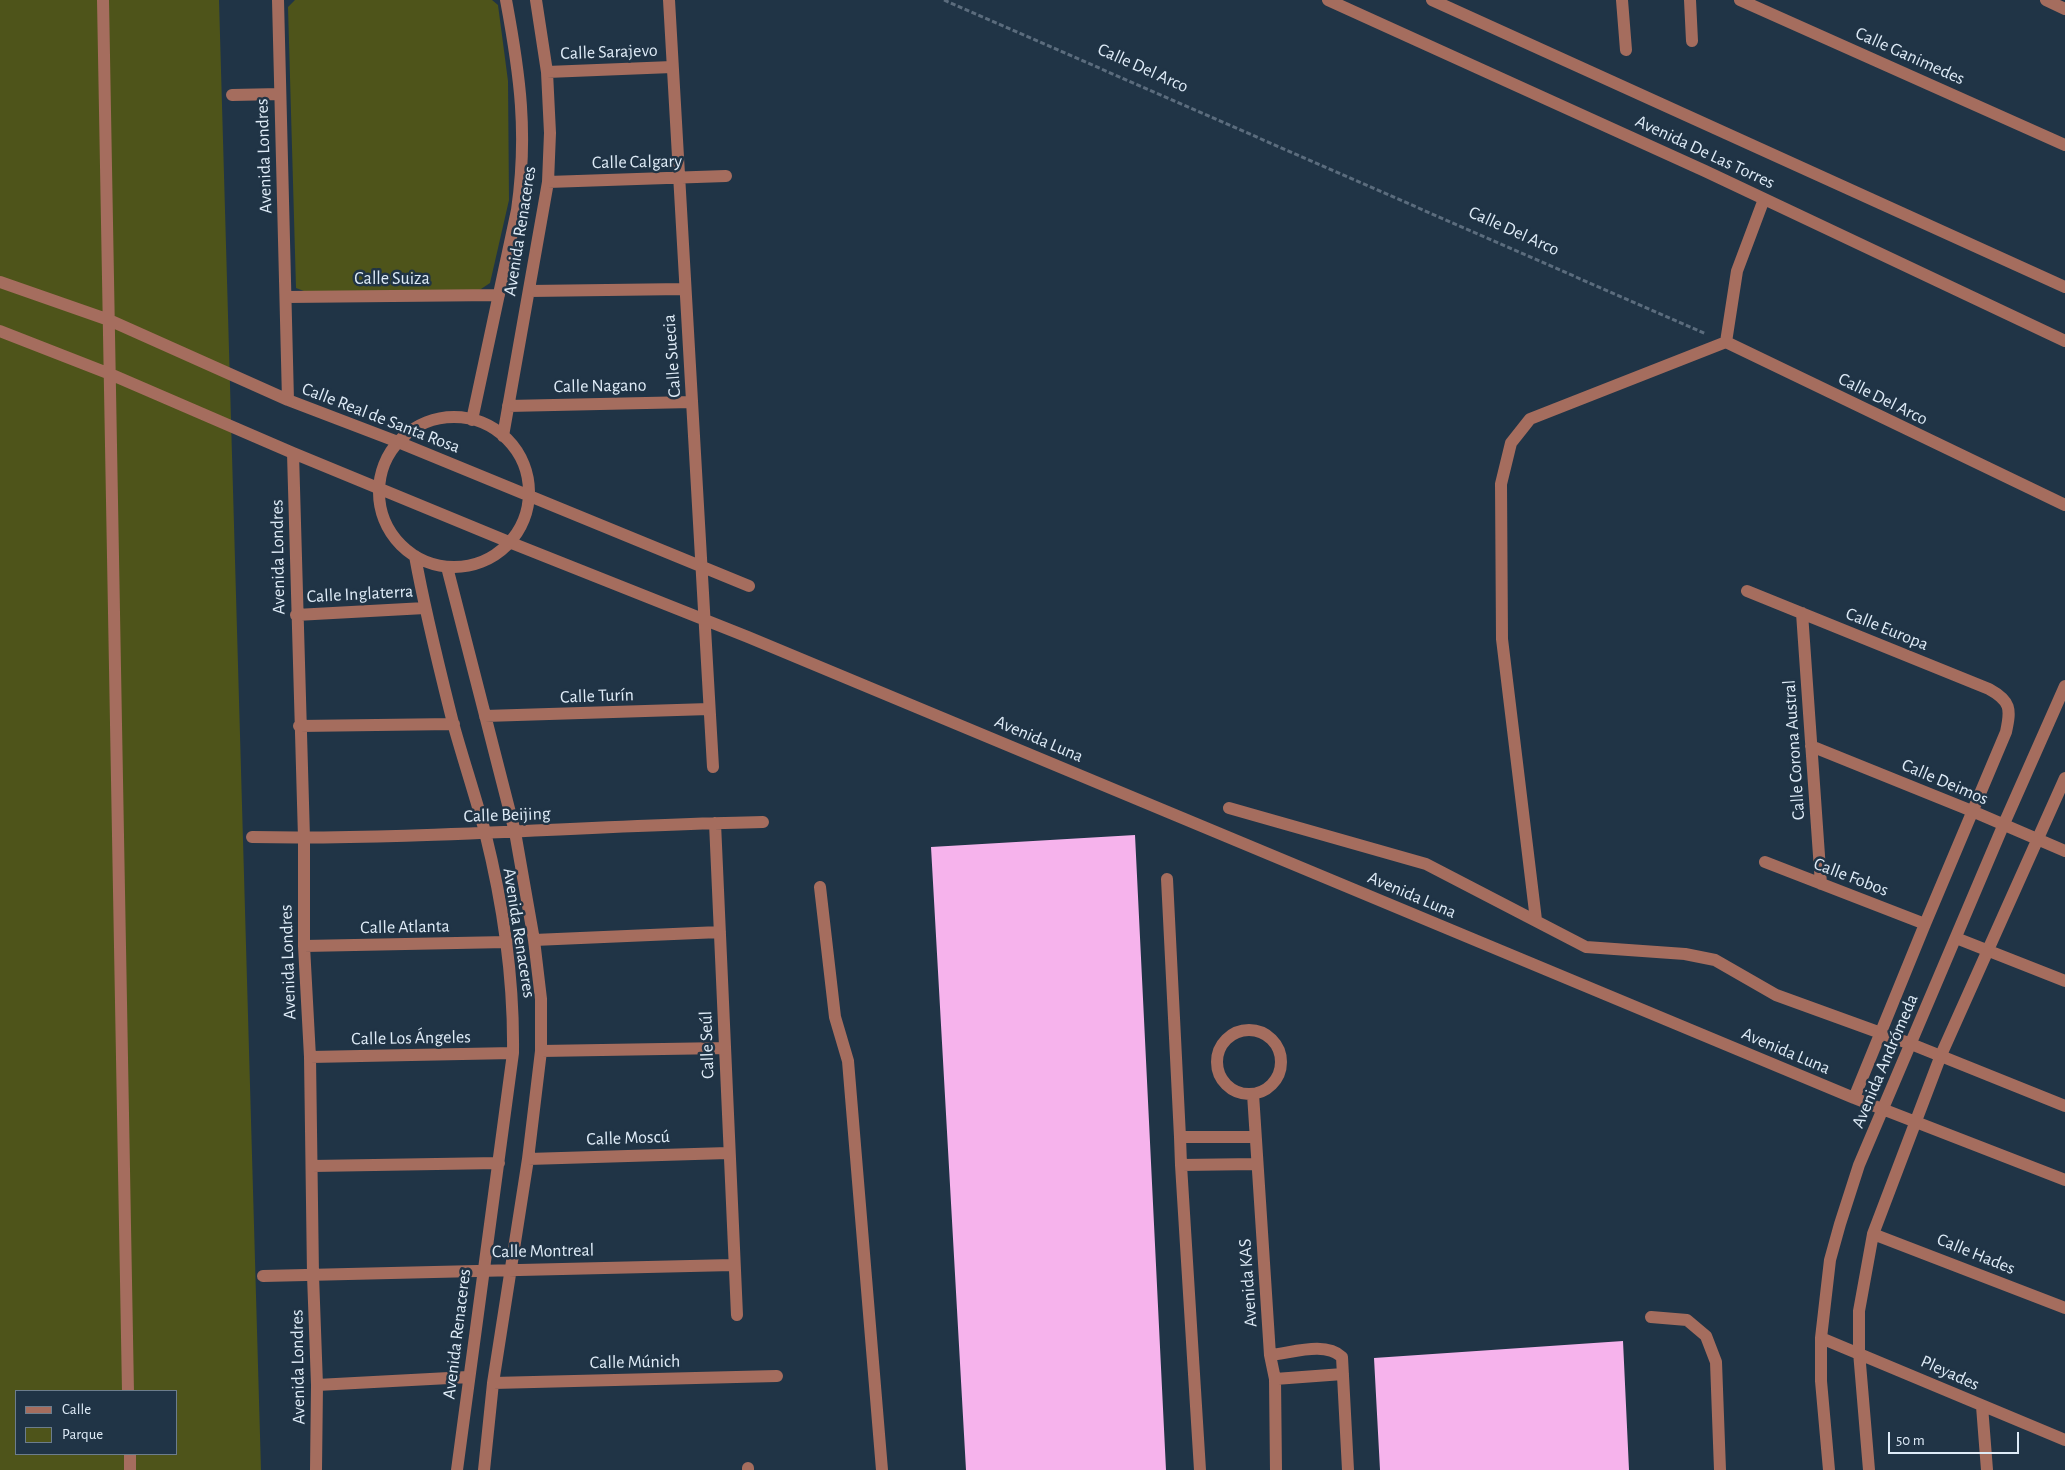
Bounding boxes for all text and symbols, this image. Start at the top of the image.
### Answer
street label: Calle Ganimedes [1852,22,1968,90]
street label: Calle Del Arco [1094,38,1192,98]
street label: Calle Sarajevo [560,40,658,64]
street label: Avenida Londres [251,98,277,214]
street label: Avenida De Las Torres [1632,110,1778,194]
street label: Calle Calgary [592,150,682,174]
street label: Avenida Renaceres [499,165,541,297]
street label: Calle Del Arco [1465,201,1563,261]
street label: Calle Suiza [354,268,430,290]
street label: Calle Suecia [658,314,686,398]
street label: Calle Del Arco [1835,368,1931,430]
street label: Calle Nagano [553,374,647,398]
street label: Calle Real de Santa Rosa [299,378,463,458]
street label: Avenida Londres [266,499,290,615]
street label: Calle Inglaterra [306,580,414,608]
street label: Calle Europa [1842,603,1932,655]
street label: Calle Corona Austral [1778,679,1810,821]
street label: Calle Turín [560,684,634,708]
street label: Avenida Luna [991,711,1087,767]
street label: Calle Deimos [1898,754,1992,810]
street label: Calle Beijing [463,803,551,827]
street label: Calle Fobos [1810,853,1892,901]
street label: Avenida Renaceres [498,867,540,999]
street label: Avenida Luna [1364,867,1460,923]
street label: Avenida Londres [275,904,301,1020]
street label: Calle Atlanta [360,915,450,939]
street label: Avenida Andrómeda [1847,991,1923,1131]
street label: Calle Seúl [695,1011,719,1079]
street label: Avenida Luna [1738,1023,1834,1079]
street label: Calle Los Ángeles [351,1026,471,1050]
street label: Calle Moscú [586,1126,670,1150]
street label: Calle Hades [1934,1229,2018,1279]
street label: Avenida KAS [1234,1238,1262,1328]
street label: Calle Montreal [492,1239,594,1263]
street label: Avenida Renaceres [438,1268,476,1400]
street label: Avenida Londres [286,1309,310,1425]
street label: Calle Múnich [590,1350,680,1374]
street label: Pleyades [1917,1351,1983,1395]
legend [15,1390,178,1455]
text: Calle [62,1402,91,1417]
scale bar [1890,1422,2021,1454]
text: Parque [62,1427,103,1442]
text: 50 m [1896,1433,1925,1448]

